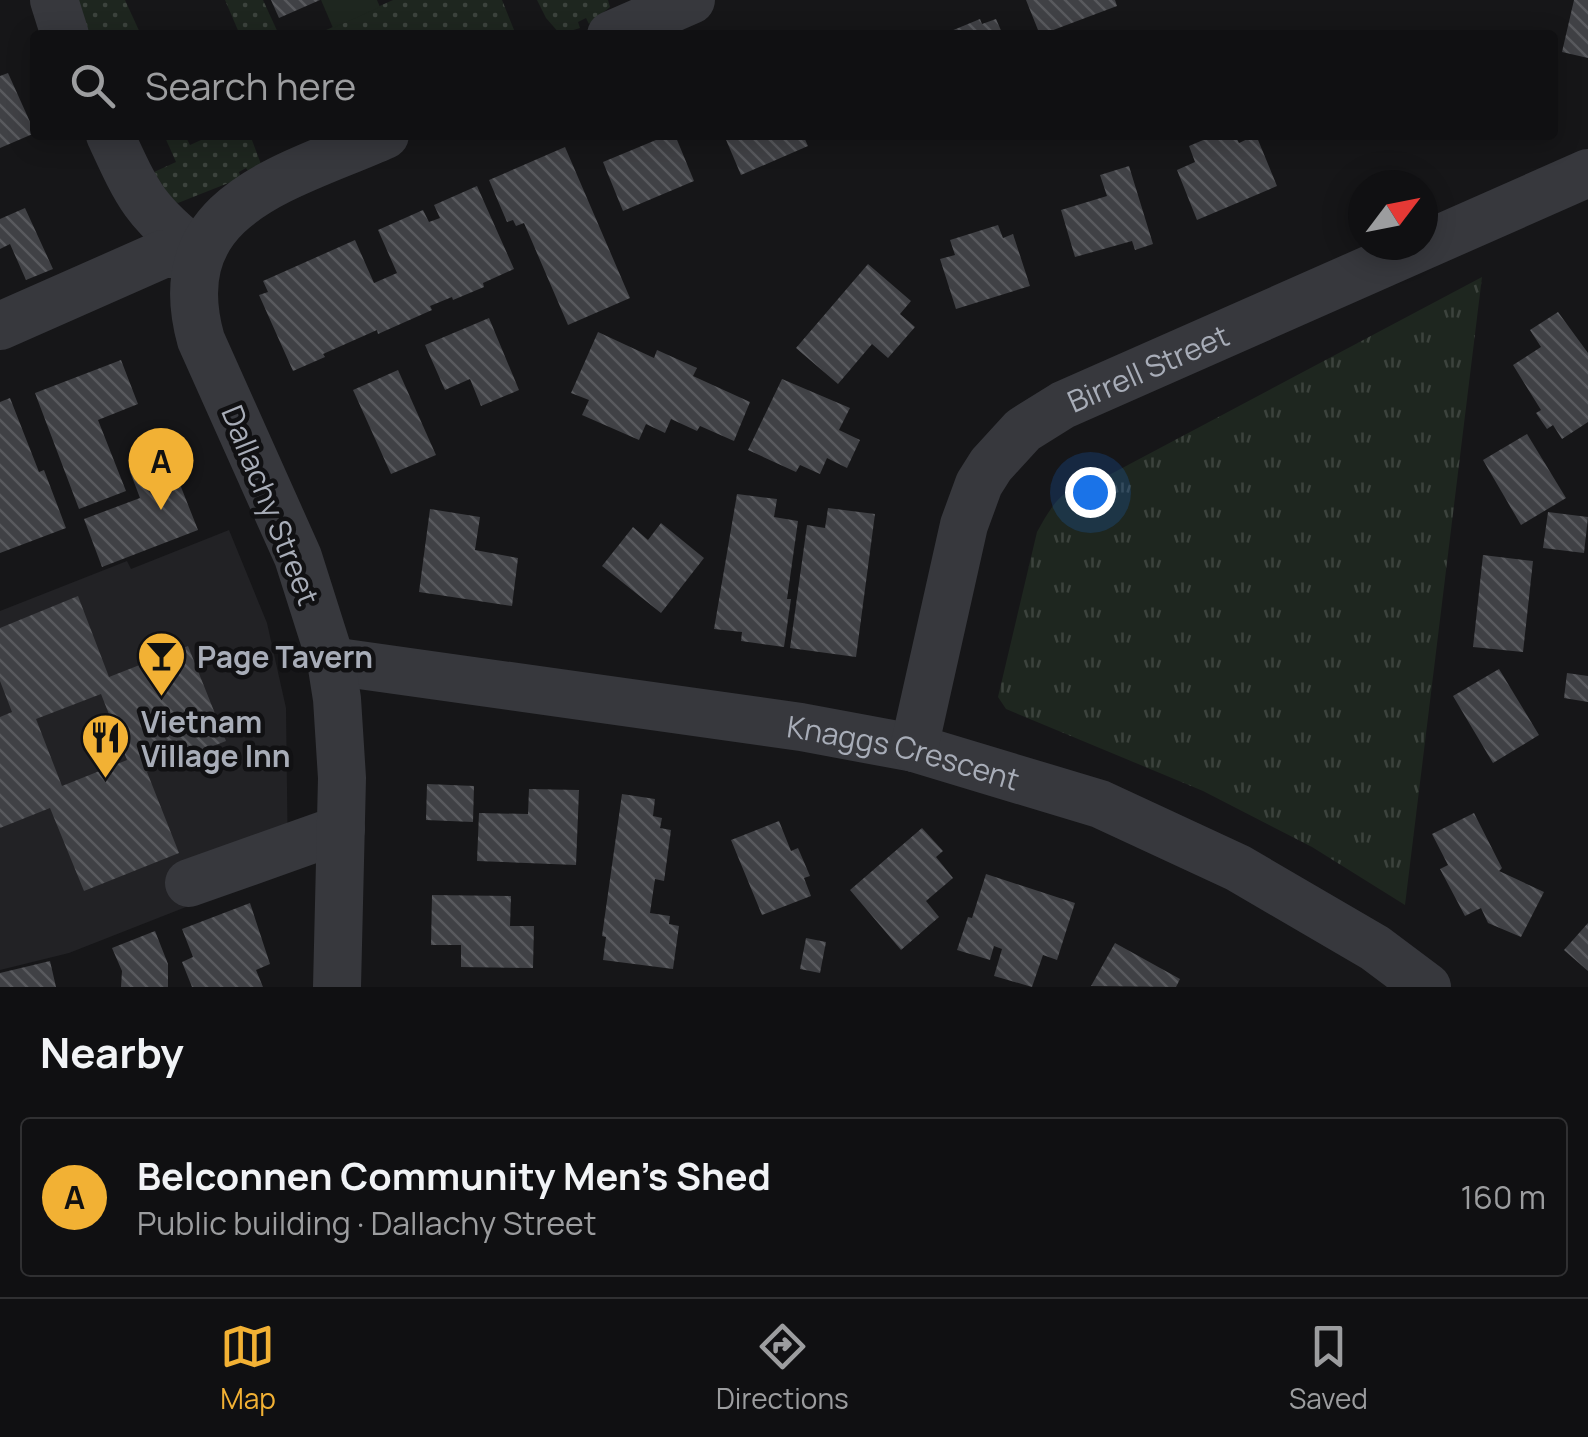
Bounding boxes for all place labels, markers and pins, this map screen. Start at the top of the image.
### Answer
pin: A [128,428,194,510]
bar icon: Page Tavern [136,630,188,698]
place label: Page Tavern [197,636,373,677]
place label: Vietnam Village Inn [141,701,291,776]
restaurant icon: Vietnam Village Inn [80,712,132,780]

